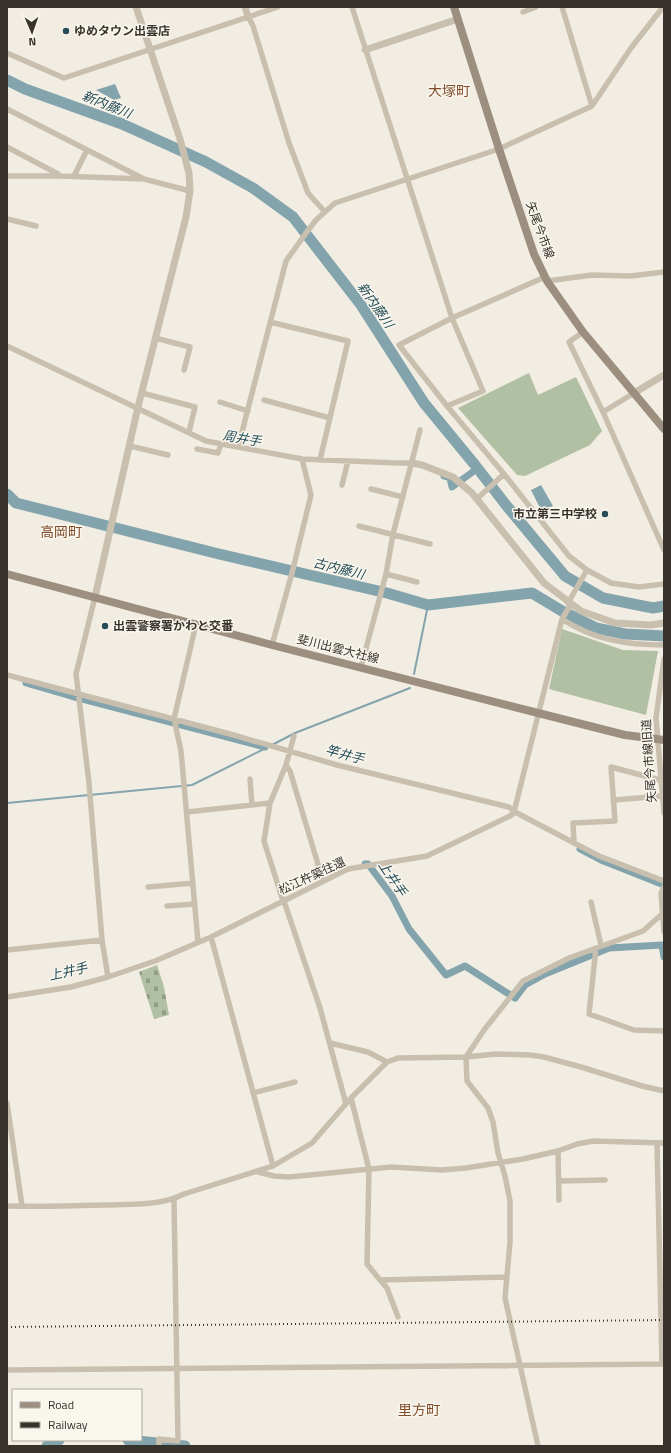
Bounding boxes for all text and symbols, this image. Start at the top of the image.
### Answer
north arrow [12,12,52,52]
place label: ゆめタウン出雲店 [74,21,170,40]
marker: ゆめタウン出雲店 [61,26,71,36]
text: N [28,34,36,50]
district label: 大塚町 [428,80,470,101]
water label: 新内藤川 [79,85,137,124]
street label: 矢尾今市線 [521,198,560,261]
water label: 新内藤川 [353,278,400,334]
water label: 周井手 [221,425,264,451]
place label: 市立第三中学校 [513,504,597,523]
marker: 市立第三中学校 [600,509,610,519]
district label: 高岡町 [40,521,82,542]
water label: 古内藤川 [311,552,369,584]
place label: 出雲警察署かわと交番 [113,616,234,635]
marker: 出雲警察署かわと交番 [100,621,110,631]
street label: 斐川出雲大社線 [295,629,381,668]
street label: 矢尾今市線旧道 [636,718,661,804]
water label: 竿井手 [324,739,367,769]
street label: 松江杵築往還 [275,852,348,899]
water label: 上井手 [374,856,413,901]
water label: 上井手 [47,957,90,985]
legend [12,1389,142,1441]
text: Road [48,1395,74,1414]
district label: 里方町 [398,1399,440,1420]
text: Railway [48,1415,88,1434]

